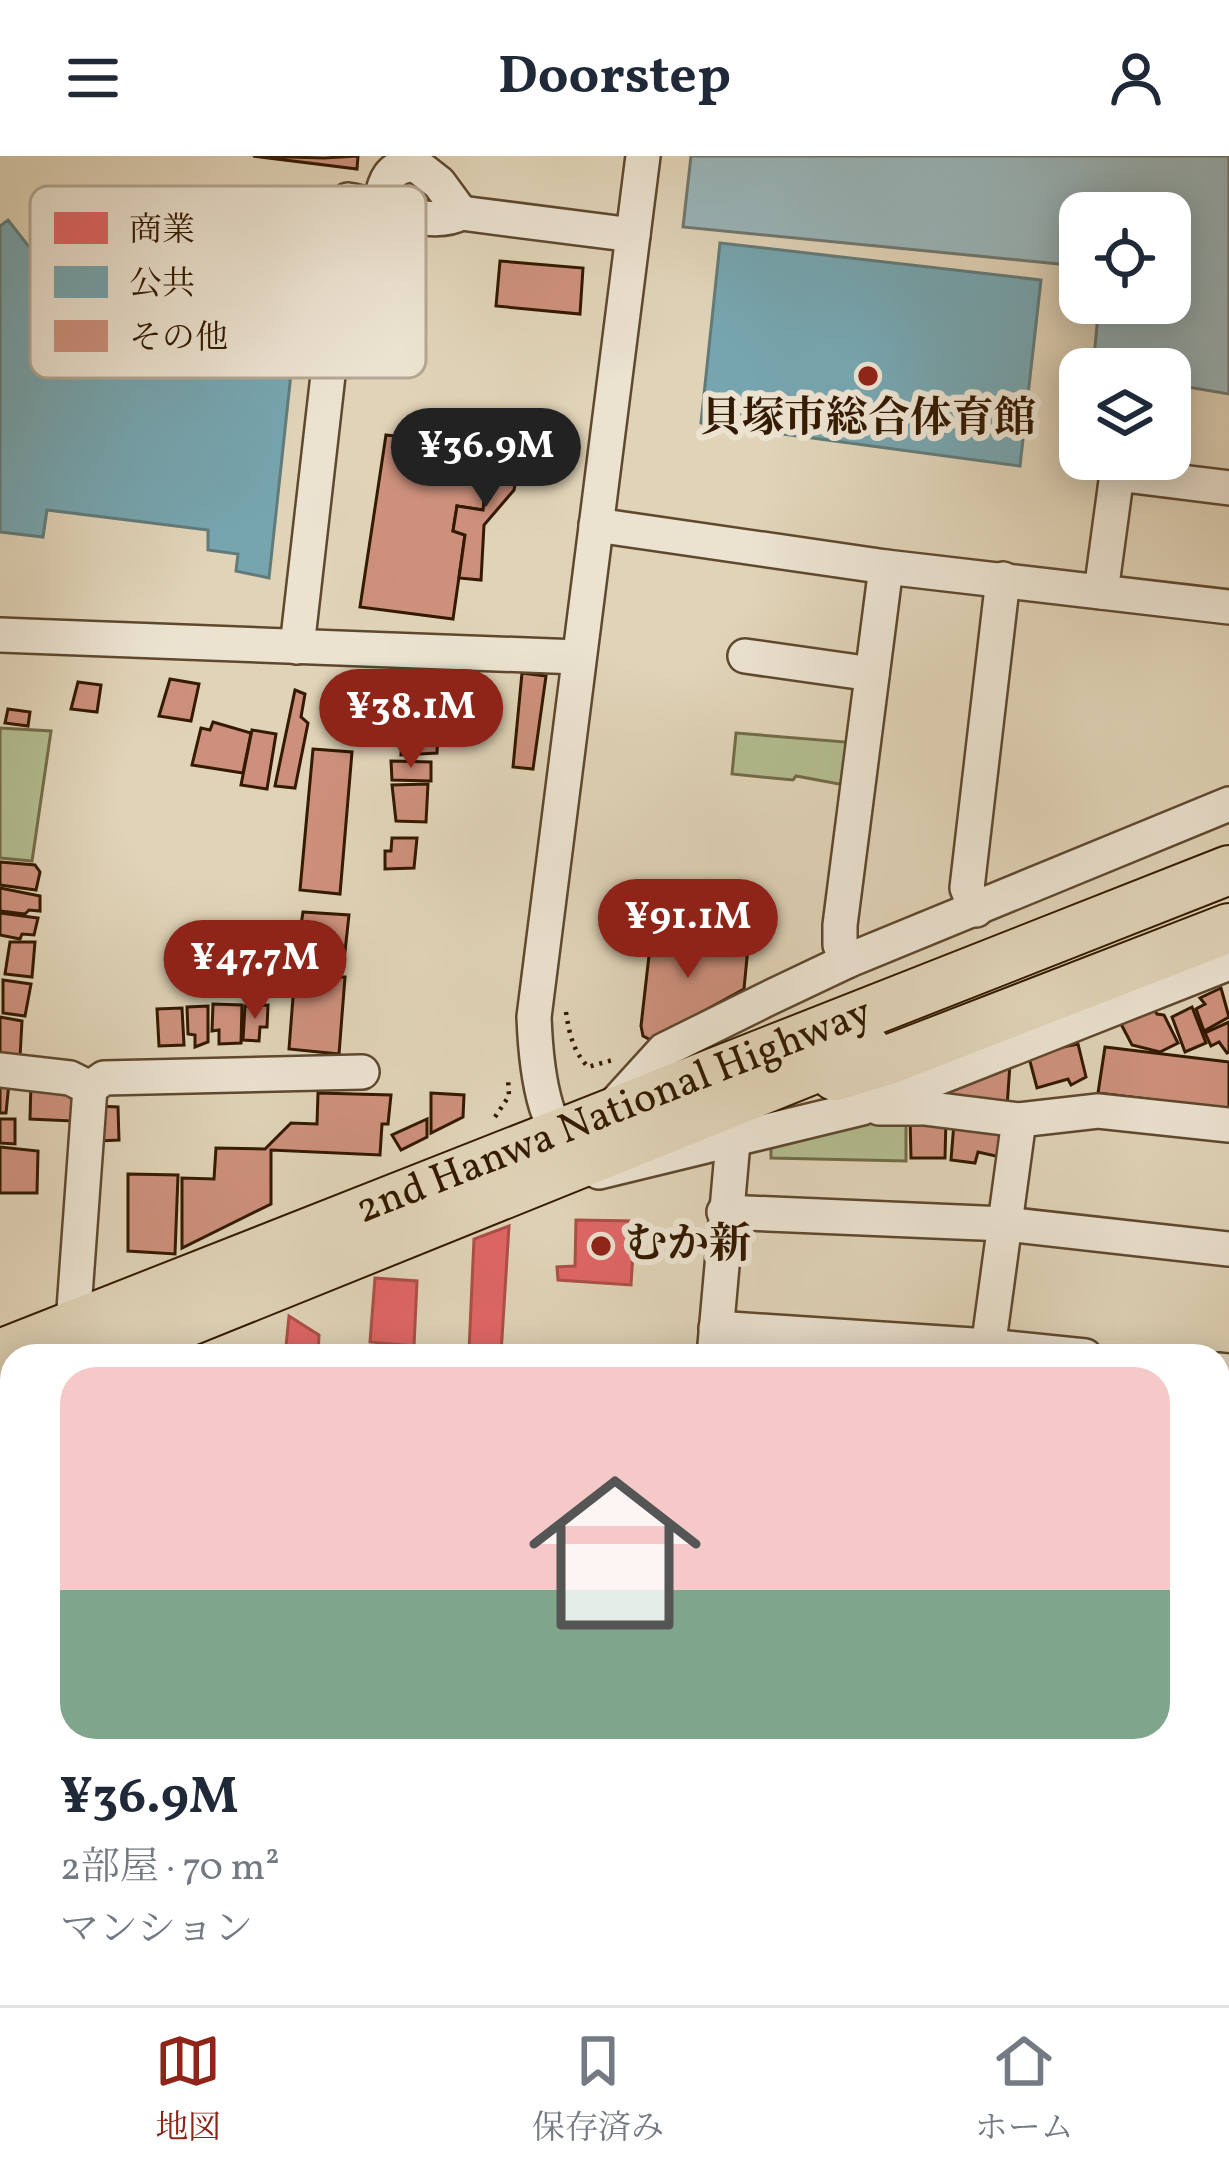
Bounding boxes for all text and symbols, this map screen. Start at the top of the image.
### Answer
text: Doorstep [498,41,731,116]
icon: menu [60,45,126,111]
icon: person [1103,45,1169,111]
legend [30,186,426,378]
map controls [1059,192,1191,480]
button: locate [1059,192,1191,324]
text: 商業 [129,209,195,255]
text: 公共 [129,263,195,309]
text: その他 [129,317,228,363]
button: layers [1059,348,1191,480]
marker: 貝塚市総合体育館 [855,363,881,389]
place label: 貝塚市総合体育館 [700,391,1036,450]
pin: ¥36.9M [388,408,584,510]
text: ¥36.9M [418,420,554,474]
pin: ¥38.1M [313,669,509,771]
text: ¥38.1M [346,681,476,735]
pin: ¥91.1M [590,879,786,981]
text: ¥91.1M [625,891,751,945]
pin: ¥47.7M [157,920,353,1022]
text: ¥47.7M [191,932,319,986]
street label: 2nd Hanwa National Highway [348,984,881,1240]
place label: むか新 [625,1217,751,1276]
marker: むか新 [588,1233,614,1259]
icon: home [507,1445,723,1661]
text: ¥36.9M [60,1763,238,1834]
text: 2部屋 · 70 m² [60,1842,280,1896]
text: マンション [60,1904,253,1958]
tab: 地図 [155,2028,221,2153]
tab: 保存済み [532,2028,664,2153]
tab: ホーム [975,2028,1074,2153]

